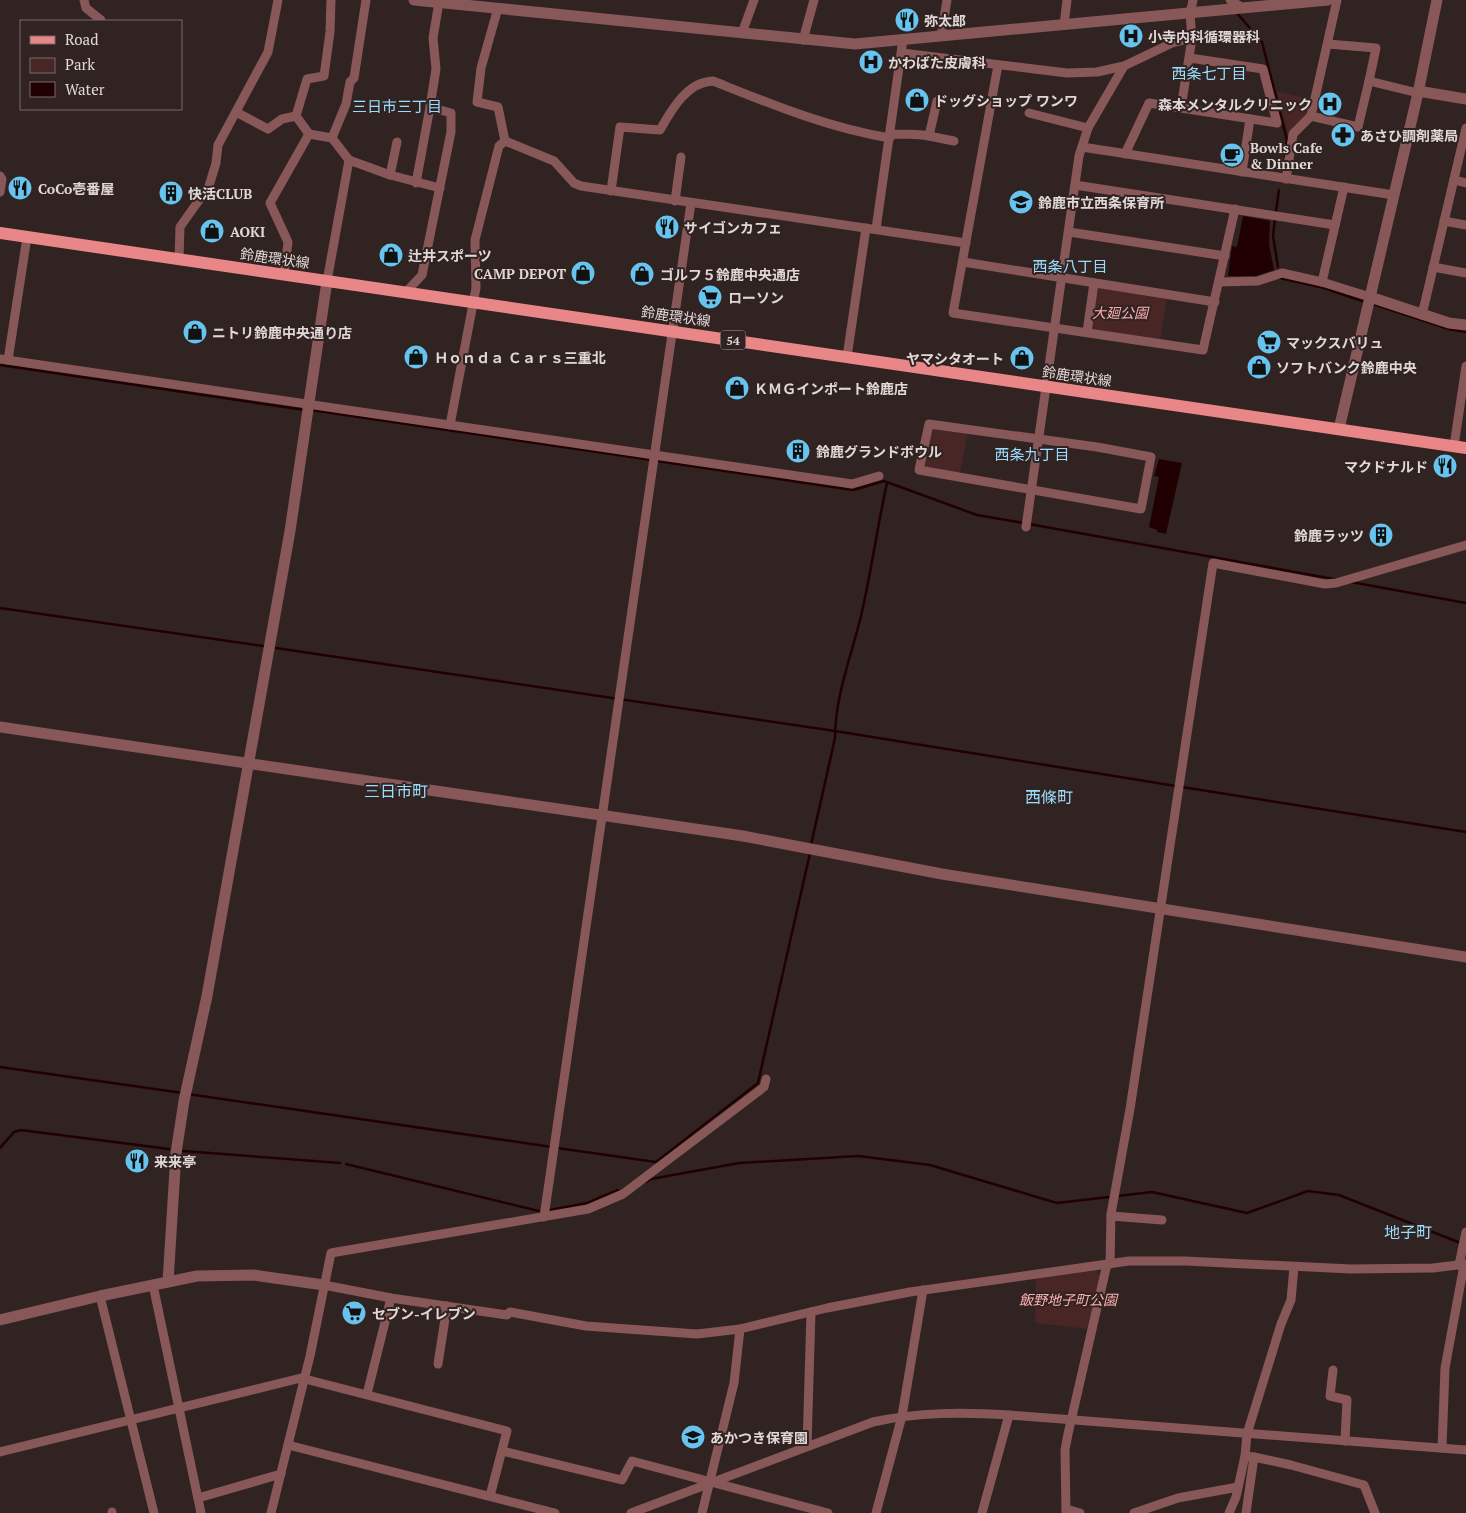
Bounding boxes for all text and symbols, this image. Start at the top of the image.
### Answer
restaurant icon: 弥太郎 [894,7,920,33]
place label: 弥太郎 [924,11,966,30]
legend [20,20,182,110]
hospital icon: 小寺内科循環器科 [1118,23,1144,49]
place label: 小寺内科循環器科 [1148,27,1260,46]
text: Road [65,29,98,49]
hospital icon: かわばた皮膚科 [858,49,884,75]
place label: かわばた皮膚科 [888,53,986,72]
text: Park [65,54,95,74]
district label: 西条七丁目 [1171,63,1247,83]
text: Water [65,79,105,99]
shop icon: ドッグショップ ワンワ [904,87,930,113]
place label: ドッグショップ ワンワ [934,91,1078,110]
hospital icon: 森本メンタルクリニック [1317,91,1343,117]
place label: 森本メンタルクリニック [1158,95,1312,114]
district label: 三日市三丁目 [352,96,442,116]
pharmacy icon: あさひ調剤薬局 [1330,122,1356,148]
place label: あさひ調剤薬局 [1360,126,1458,145]
place label: Bowls Cafe & Dinner [1250,138,1323,173]
cafe icon: Bowls Cafe & Dinner [1219,142,1245,168]
restaurant icon: CoCo壱番屋 [7,175,33,201]
place label: CoCo壱番屋 [38,179,114,198]
building icon: 快活CLUB [158,180,184,206]
place label: 快活CLUB [188,184,252,203]
school or university icon: 鈴鹿市立西条保育所 [1008,189,1034,215]
place label: 鈴鹿市立西条保育所 [1038,193,1164,212]
restaurant icon: サイゴンカフェ [654,214,680,240]
shop icon: AOKI [199,218,225,244]
place label: サイゴンカフェ [684,218,782,237]
place label: AOKI [230,222,265,241]
shop icon: 辻井スポーツ [378,242,404,268]
street label: 鈴鹿環状線 [239,244,311,272]
place label: 辻井スポーツ [408,246,492,265]
district label: 西条八丁目 [1032,256,1108,276]
shop icon: CAMP DEPOT [570,260,596,286]
shop icon: ゴルフ５鈴鹿中央通店 [629,261,655,287]
place label: CAMP DEPOT [474,264,567,283]
place label: ゴルフ５鈴鹿中央通店 [660,265,800,284]
supermarket icon: ローソン [697,284,723,310]
place label: ローソン [728,288,784,307]
street label: 鈴鹿環状線 [640,302,712,330]
park label: 大廻公園 [1092,303,1150,322]
shop icon: ニトリ鈴鹿中央通り店 [182,319,208,345]
place label: ニトリ鈴鹿中央通り店 [212,323,352,342]
supermarket icon: マックスバリュ [1256,329,1282,355]
road number: 54 [720,330,746,350]
place label: マックスバリュ [1286,333,1384,352]
shop icon: Ｈｏｎｄａ Ｃａｒｓ三重北 [403,344,429,370]
shop icon: ヤマシタオート [1009,345,1035,371]
place label: Ｈｏｎｄａ Ｃａｒｓ三重北 [434,348,606,367]
place label: ヤマシタオート [906,349,1004,368]
shop icon: ソフトバンク鈴鹿中央 [1246,354,1272,380]
place label: ソフトバンク鈴鹿中央 [1276,358,1417,377]
street label: 鈴鹿環状線 [1041,362,1113,390]
shop icon: ＫＭＧインポート鈴鹿店 [724,375,750,401]
place label: ＫＭＧインポート鈴鹿店 [754,379,908,398]
building icon: 鈴鹿グランドボウル [785,438,811,464]
place label: 鈴鹿グランドボウル [816,442,942,461]
district label: 西条九丁目 [994,444,1070,464]
restaurant icon: マクドナルド [1432,453,1458,479]
place label: マクドナルド [1344,457,1428,476]
building icon: 鈴鹿ラッツ [1368,522,1394,548]
place label: 鈴鹿ラッツ [1294,526,1364,545]
district label: 三日市町 [364,780,428,802]
district label: 西條町 [1025,786,1073,808]
restaurant icon: 来来亭 [124,1148,150,1174]
place label: 来来亭 [154,1152,196,1171]
district label: 地子町 [1384,1221,1432,1243]
park label: 飯野地子町公園 [1019,1290,1119,1309]
supermarket icon: セブン-イレブン [341,1300,367,1326]
place label: セブン-イレブン [372,1304,476,1323]
school or university icon: あかつき保育園 [680,1424,706,1450]
place label: あかつき保育園 [710,1428,808,1447]

